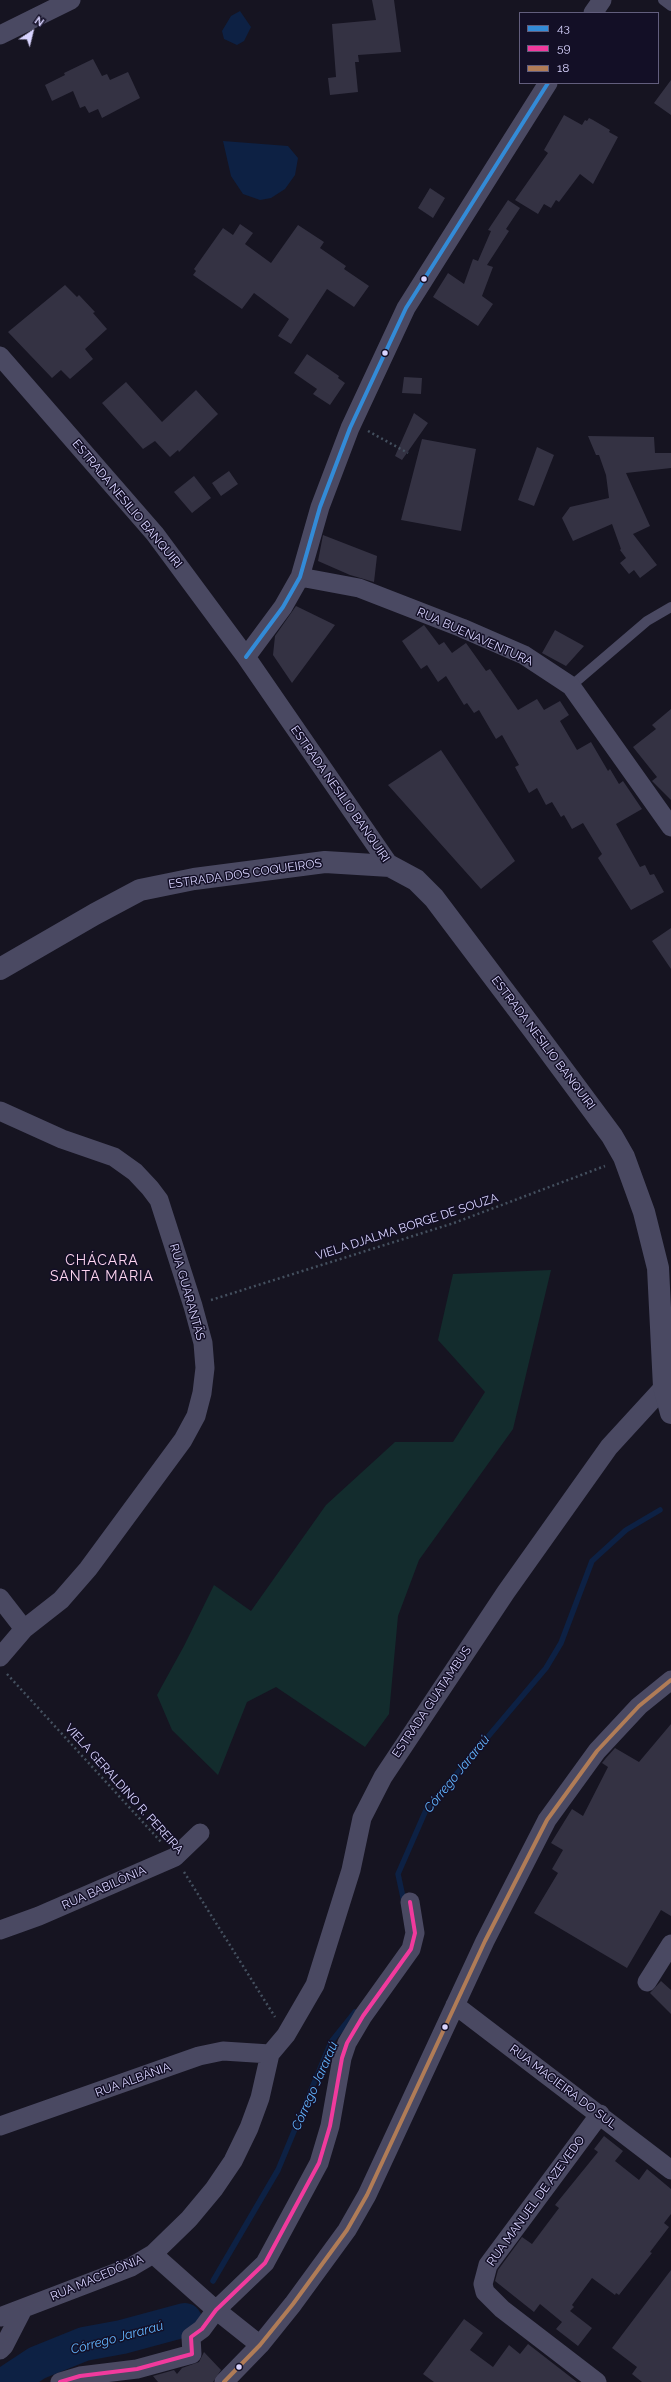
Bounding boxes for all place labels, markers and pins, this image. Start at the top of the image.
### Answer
unlabelled marker [419,274,429,284]
unlabelled marker [380,348,390,358]
unlabelled marker [440,2022,450,2032]
unlabelled marker [234,2362,244,2372]

